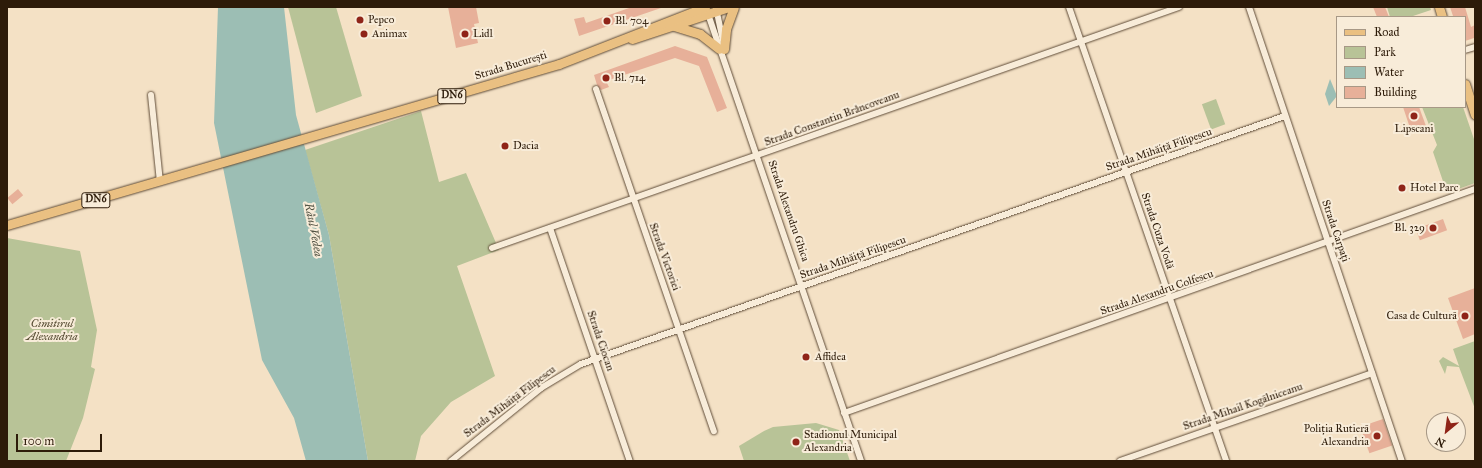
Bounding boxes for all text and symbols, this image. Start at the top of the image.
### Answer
place label: Pepco [368,13,394,27]
place label: Bl. 704 [615,14,648,28]
marker: Pepco [355,15,365,25]
marker: Bl. 704 [602,16,612,26]
legend [1336,16,1466,108]
text: Road [1374,25,1400,39]
place label: Animax [372,27,407,41]
place label: Lidl [473,27,493,41]
marker: Animax [359,29,369,39]
marker: Lidl [460,29,470,39]
text: Park [1374,45,1396,59]
street label: Strada București [473,49,549,83]
text: Water [1374,65,1404,79]
place label: Bl. 714 [614,71,645,85]
marker: Bl. 714 [601,73,611,83]
text: Building [1374,85,1416,99]
road number: DN6 [437,88,467,104]
street label: Strada Constantin Brâncoveanu [763,88,901,150]
marker: Lipscani [1409,111,1419,121]
place label: Lipscani [1395,122,1433,136]
street label: Strada Mihăiță Filipescu [1104,126,1214,174]
place label: Dacia [513,139,539,153]
marker: Dacia [500,141,510,151]
street label: Strada Alexandru Ghica [764,159,812,263]
place label: Hotel Parc [1410,181,1458,195]
marker: Hotel Parc [1397,183,1407,193]
street label: Strada Cuza Vodă [1138,191,1176,271]
road number: DN6 [81,192,111,208]
street label: Strada Carpați [1318,198,1352,264]
water label: Râul Vedea [301,202,325,258]
street label: Strada Victoriei [646,221,682,293]
place label: Bl. 329 [1394,221,1425,235]
marker: Bl. 329 [1428,223,1438,233]
street label: Strada Mihăiță Filipescu [798,234,908,282]
street label: Strada Alexandru Colfescu [1099,267,1215,319]
street label: Strada Ciocan [584,309,616,373]
place label: Casa de Cultură [1387,309,1457,323]
marker: Casa de Cultură [1460,311,1470,321]
park label: Cimitirul Alexandria [26,318,78,344]
place label: Affidea [815,350,846,364]
marker: Affidea [800,351,812,363]
street label: Strada Mihăiță Filipescu [462,363,558,441]
street label: Strada Mihail Kogălniceanu [1181,380,1305,434]
north arrow [1426,412,1466,452]
place label: Poliția Rutieră Alexandria [1304,423,1369,449]
scale bar [18,426,104,452]
place label: Stadionul Municipal Alexandria [804,429,897,455]
marker: Poliția Rutieră Alexandria [1372,431,1382,441]
text: 100 m [23,434,54,448]
text: N [1433,434,1448,450]
marker: Stadionul Municipal Alexandria [791,437,801,447]

